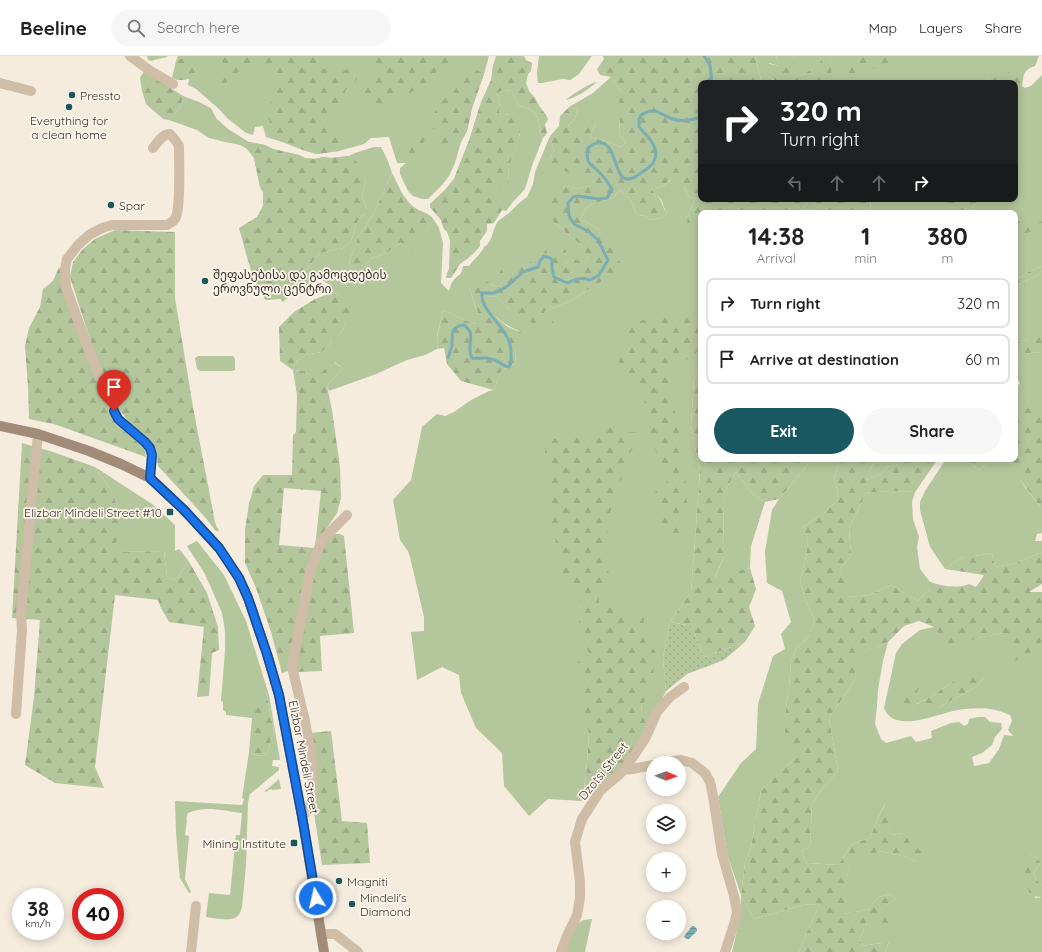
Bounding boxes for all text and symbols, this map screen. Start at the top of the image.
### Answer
search box [111,10,391,46]
text: Beeline [20,16,87,40]
icon: search [125,17,147,39]
text: Search here [157,18,240,37]
text: Map [868,19,897,37]
text: Layers [919,19,963,37]
text: Share [985,19,1022,37]
place label: Pressto [80,88,121,103]
marker: Pressto [67,90,77,100]
text: 320 m [780,93,862,128]
icon: right [714,96,766,148]
marker: Everything for a clean home [64,102,74,112]
place label: Everything for a clean home [30,113,108,142]
text: Turn right [780,128,860,151]
icon: left [784,172,806,194]
icon: ahead [826,172,848,194]
icon: ahead [868,172,890,194]
icon: right [910,172,932,194]
place label: Spar [119,198,145,213]
marker: Spar [106,200,116,210]
text: 14:38 [748,221,804,251]
text: 1 [861,221,870,251]
text: 380 [927,221,968,251]
text: Arrival [757,250,796,266]
text: min [855,250,877,266]
text: m [941,250,953,266]
place label: შეფასებისა და გამოცდების ეროვნული ცენტრი [213,267,387,297]
marker: შეფასებისა და გამოცდების ეროვნული ცენტრი [200,276,210,286]
icon: right [716,292,738,314]
text: Turn right [750,294,821,313]
text: 320 m [957,294,1000,313]
icon: arrive [716,348,738,370]
text: Arrive at destination [750,350,899,369]
text: 60 m [965,350,1000,369]
pin [97,370,131,411]
icon: arrive [103,376,125,398]
button: Exit [714,408,854,454]
button: Share [862,408,1002,454]
place label: Elizbar Mindeli Street #10 [24,505,162,520]
marker: Elizbar Mindeli Street #10 [165,507,175,517]
street label: Elizbar Mindeli Street [286,699,322,815]
street label: Dzotsi Street [575,739,631,803]
north arrow [646,756,686,796]
map controls [646,756,686,940]
button: layers [646,804,686,844]
place label: Mining Institute [202,836,286,851]
marker: Mining Institute [289,838,299,848]
button: + [646,852,686,892]
place label: Magniti [347,874,388,889]
marker: Magniti [334,876,344,886]
position arrow [295,877,337,919]
speed limit sign: 40 [72,888,124,940]
place label: Mindeli's Diamond [360,890,411,919]
text: 38 [27,896,49,921]
marker: Mindeli's Diamond [347,899,357,909]
button: − [646,900,686,940]
text: km/h [25,917,51,930]

